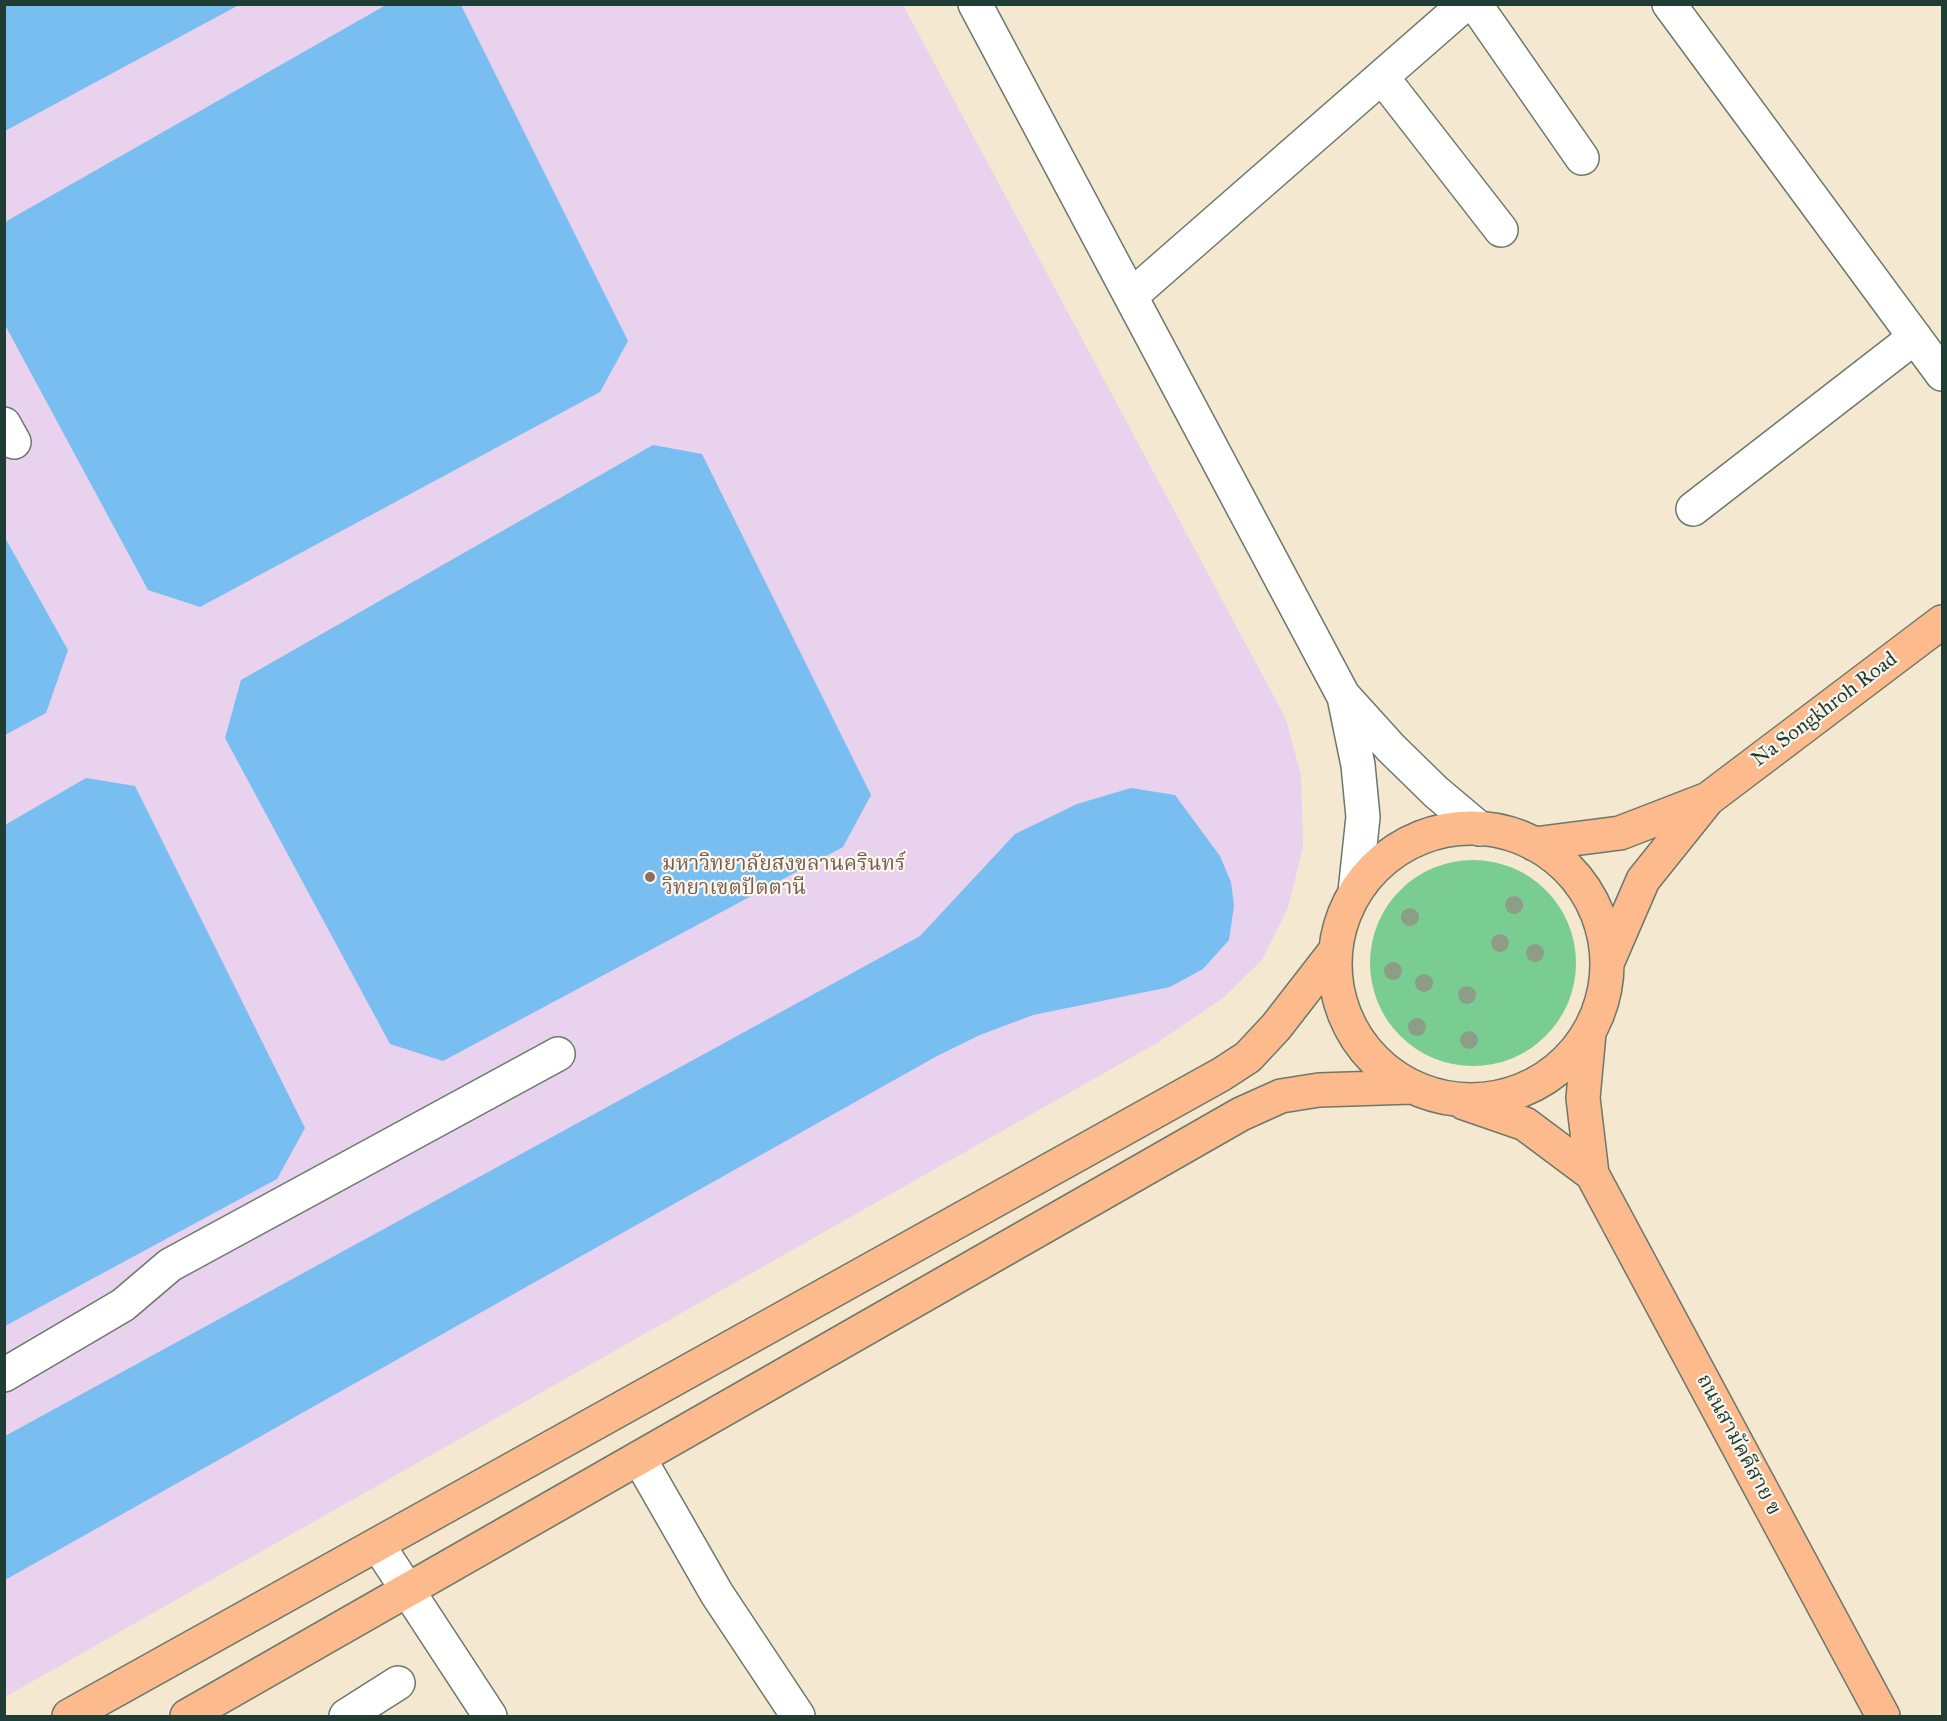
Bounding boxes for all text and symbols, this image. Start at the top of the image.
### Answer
street label: Na Songkhroh Road [1747,647,1903,773]
place label: มหาวิทยาลัยสงขลานครินทร์ วิทยาเขตปัตตานี [662,852,905,902]
marker: มหาวิทยาลัยสงขลานครินทร์ วิทยาเขตปัตตานี [643,870,657,884]
street label: ถนนสามัคคีสาย ข [1690,1370,1786,1520]

